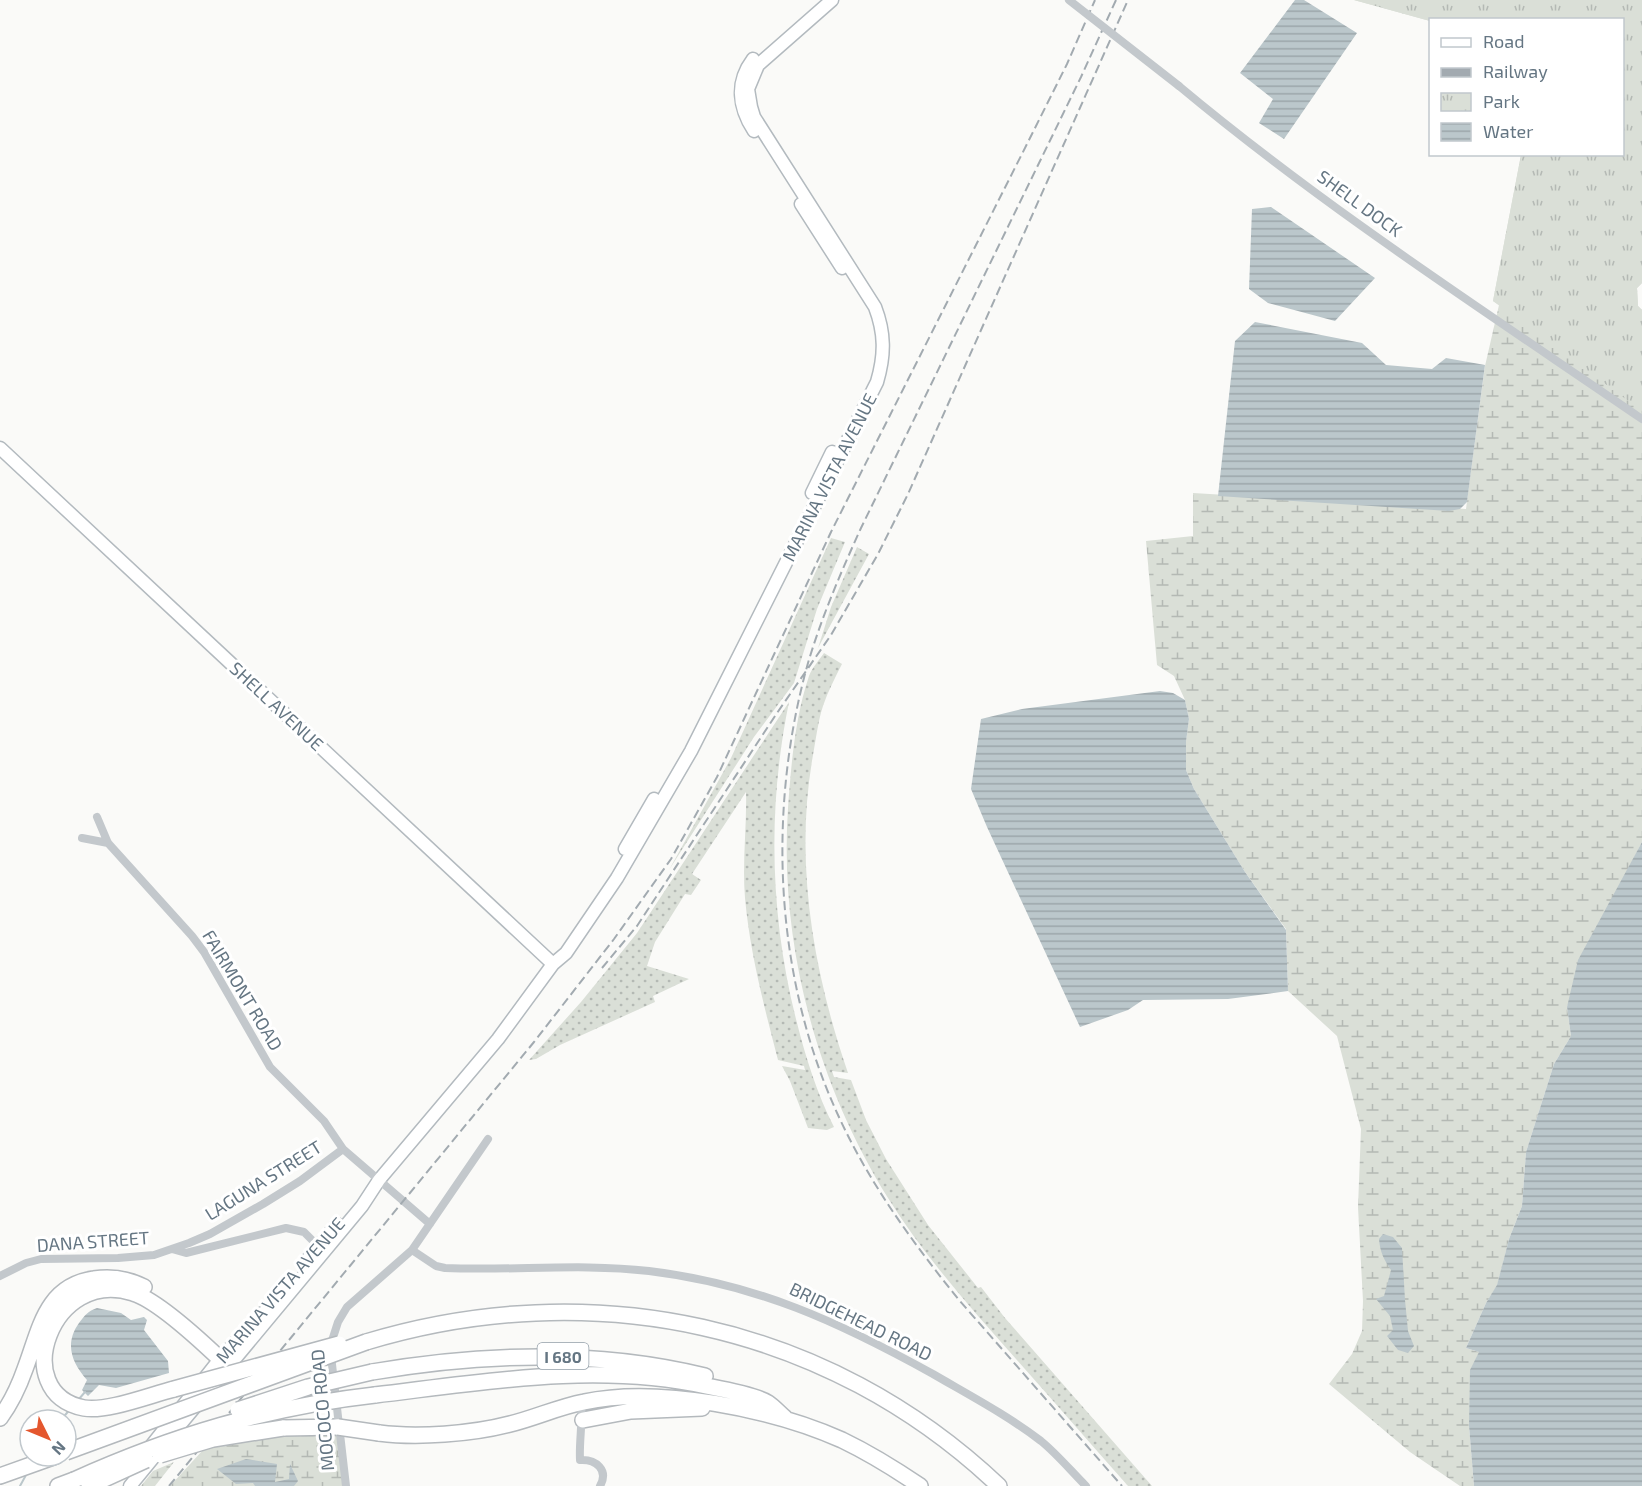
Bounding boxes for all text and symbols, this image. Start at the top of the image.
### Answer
legend [1429,18,1624,156]
text: Road [1483,30,1524,52]
text: Railway [1483,60,1548,82]
text: Park [1483,90,1520,112]
text: Water [1483,120,1533,142]
street label: SHELL DOCK [1313,165,1407,241]
street label: MARINA VISTA AVENUE [777,389,881,565]
street label: SHELL AVENUE [226,657,328,755]
street label: FAIRMONT ROAD [198,926,288,1054]
street label: LAGUNA STREET [201,1135,326,1225]
street label: MARINA VISTA AVENUE [211,1213,349,1367]
street label: DANA STREET [36,1226,151,1256]
street label: BRIDGEHEAD ROAD [786,1277,936,1365]
road number: I 680 [538,1343,588,1369]
street label: MOCOCO ROAD [306,1348,338,1472]
north arrow [18,1408,78,1468]
text: N [48,1438,70,1459]

